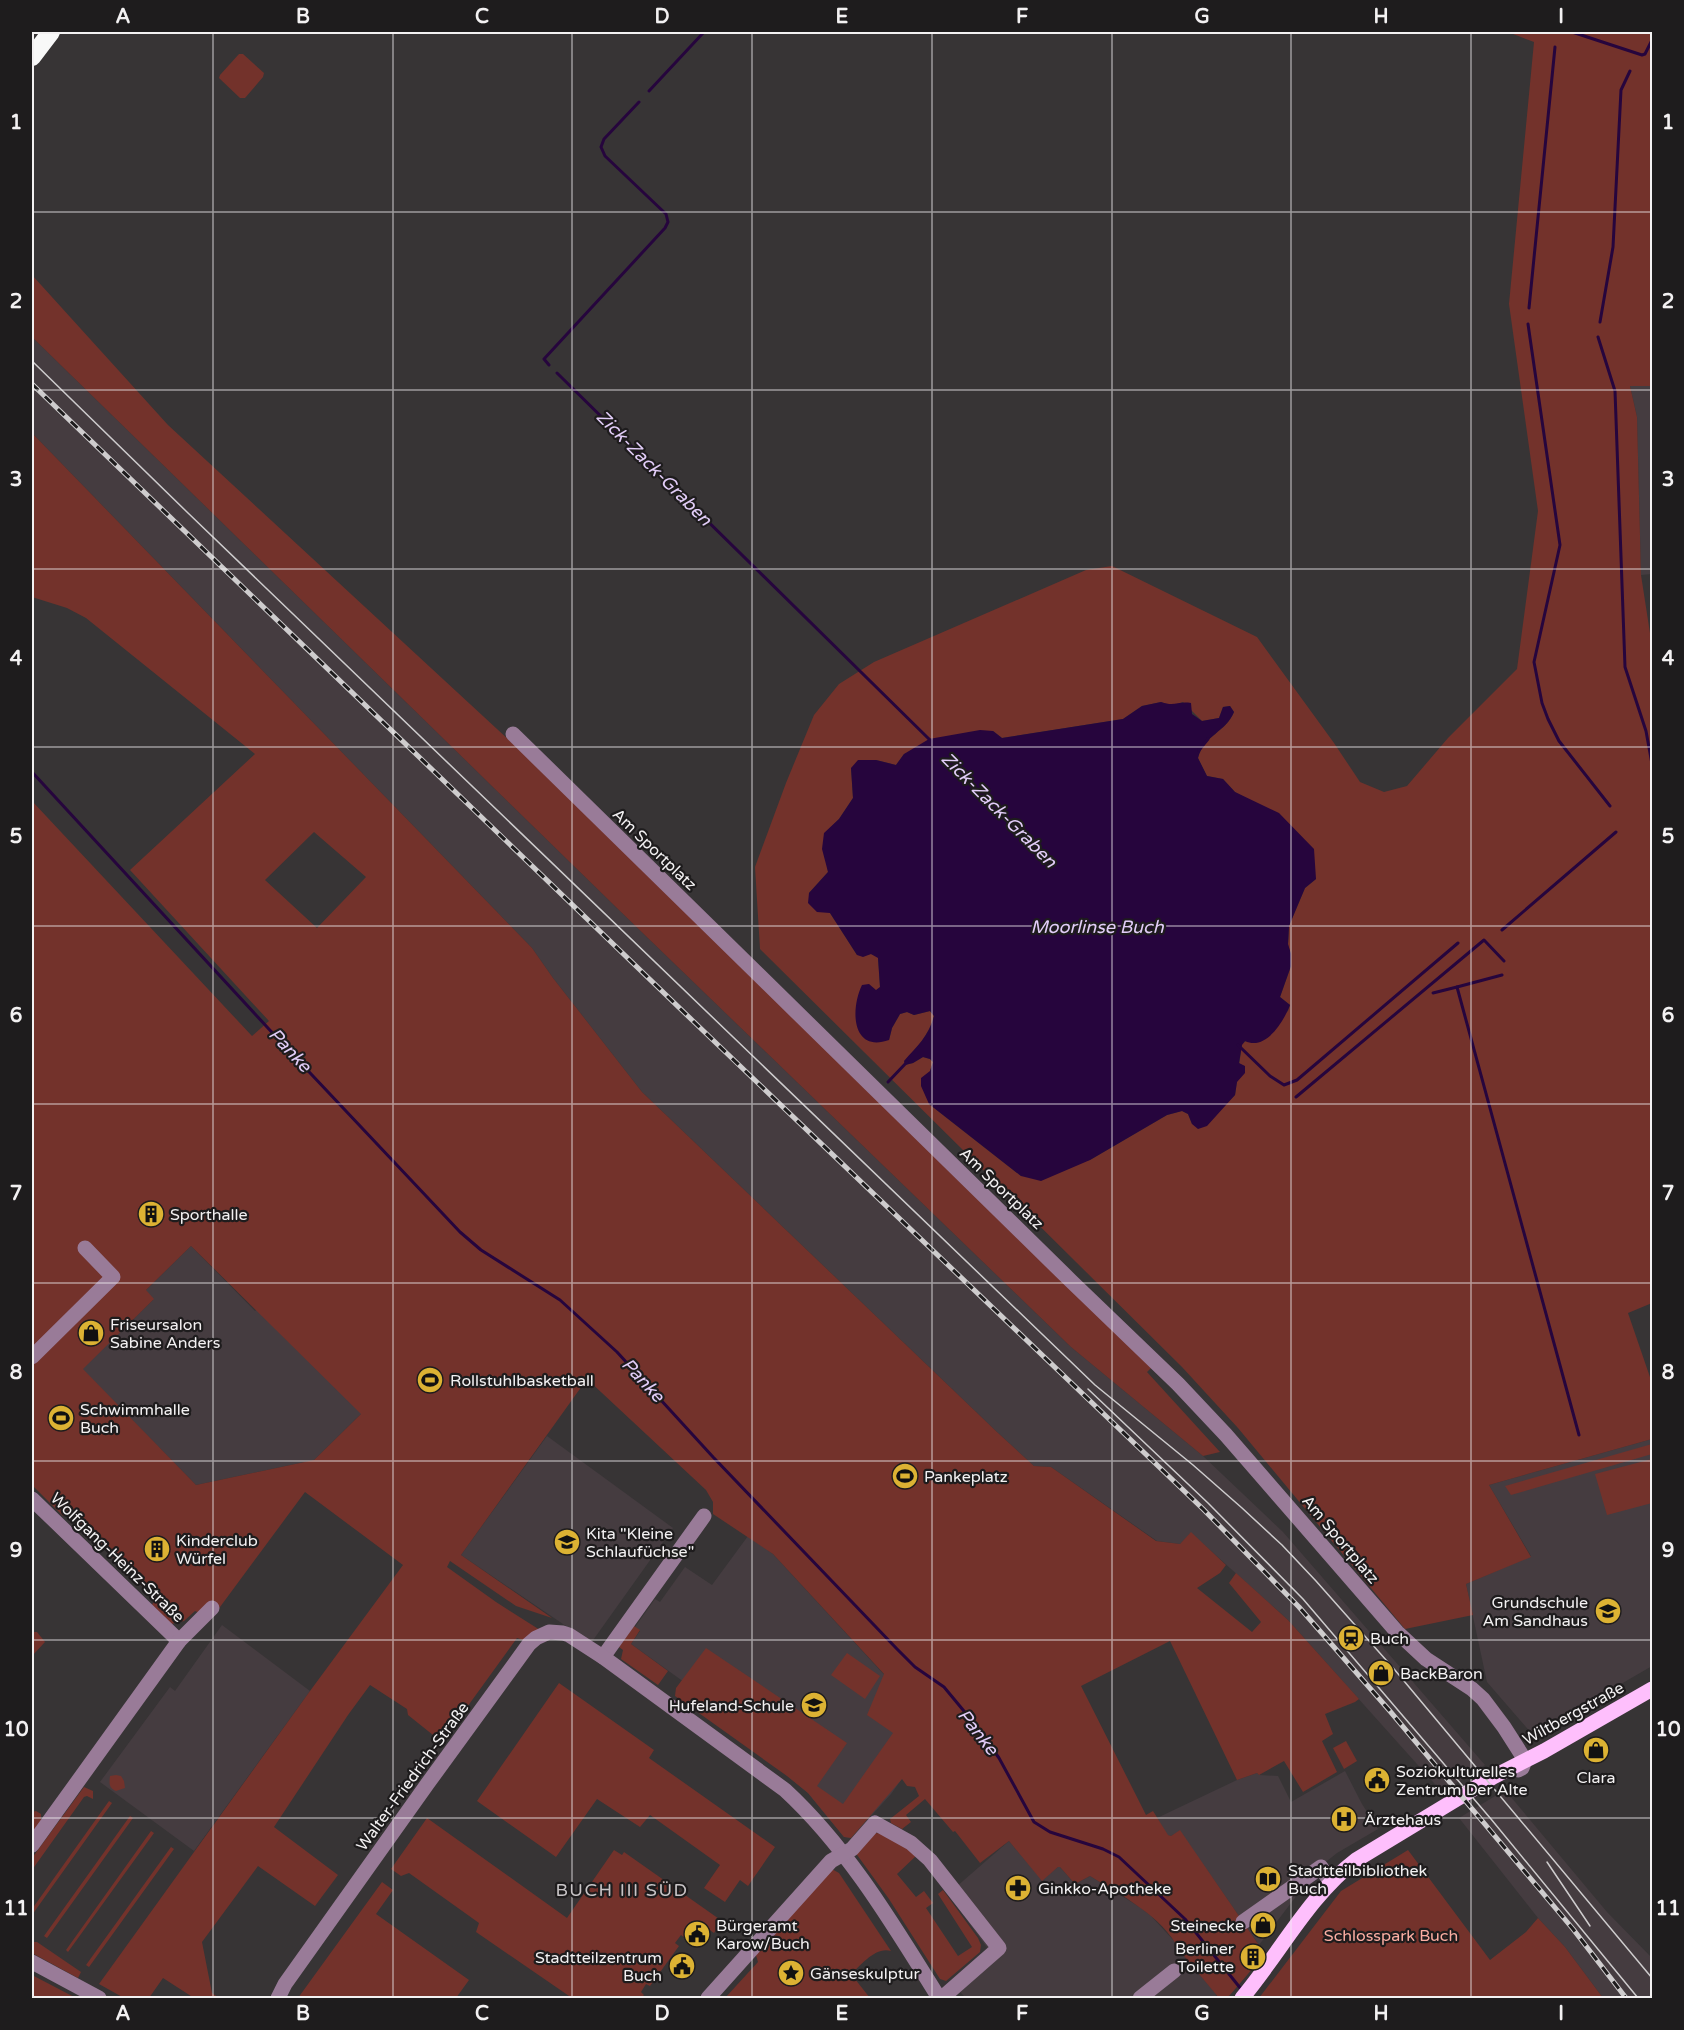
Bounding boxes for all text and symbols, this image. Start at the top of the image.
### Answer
text: A [116,5,131,29]
text: B [296,5,310,29]
text: C [475,5,489,29]
text: D [654,5,670,29]
text: E [836,5,849,29]
text: F [1016,5,1028,29]
text: G [1194,5,1210,29]
text: H [1373,5,1389,29]
text: I [1558,5,1564,29]
text: 1 [10,111,22,135]
text: 1 [1662,111,1674,135]
text: 2 [10,290,22,314]
text: 2 [1662,290,1674,314]
water label: Zick-Zack-Graben [592,406,717,531]
text: 3 [10,468,22,492]
text: 3 [1662,468,1674,492]
text: 4 [10,647,23,671]
text: 4 [1662,647,1675,671]
water label: Zick-Zack-Graben [937,748,1062,873]
street label: Am Sportplatz [608,805,701,895]
text: 5 [10,825,22,849]
text: 5 [1662,825,1674,849]
water label: Moorlinse Buch [1030,916,1165,938]
text: 6 [10,1004,22,1028]
text: 6 [1662,1004,1674,1028]
water label: Panke [264,1023,317,1077]
street label: Am Sportplatz [955,1144,1048,1234]
text: 7 [10,1182,22,1206]
text: 7 [1662,1182,1674,1206]
building icon: Sporthalle [136,1199,166,1229]
place label: Sporthalle [170,1205,248,1225]
place label: Friseursalon Sabine Anders [110,1315,220,1353]
shop icon: Friseursalon Sabine Anders [76,1318,106,1348]
water label: Panke [617,1353,670,1407]
text: 8 [10,1361,22,1385]
text: 8 [1662,1361,1674,1385]
sports icon: Rollstuhlbasketball [415,1365,445,1395]
place label: Rollstuhlbasketball [450,1371,594,1391]
place label: Schwimmhalle Buch [80,1400,190,1438]
sports icon: Schwimmhalle Buch [46,1403,76,1433]
sports icon: Pankeplatz [890,1461,920,1491]
place label: Pankeplatz [924,1467,1008,1487]
street label: Wolfgang-Heinz-Straße [46,1488,188,1627]
street label: Am Sportplatz [1297,1491,1383,1588]
place label: Kita "Kleine Schlaufüchse" [586,1524,694,1562]
school or university icon: Kita "Kleine Schlaufüchse" [552,1527,582,1557]
place label: Kinderclub Würfel [176,1531,258,1569]
building icon: Kinderclub Würfel [142,1534,172,1564]
text: 9 [10,1539,22,1563]
text: 9 [1662,1539,1674,1563]
place label: Grundschule Am Sandhaus [1483,1593,1588,1631]
school or university icon: Grundschule Am Sandhaus [1593,1596,1623,1626]
station icon: Buch [1336,1623,1366,1653]
place label: Buch [1370,1629,1409,1649]
shop icon: BackBaron [1366,1658,1396,1688]
place label: BackBaron [1400,1664,1483,1684]
street label: Wiltbergstraße [1519,1678,1628,1750]
school or university icon: Hufeland-Schule [799,1690,829,1720]
place label: Hufeland-Schule [669,1696,794,1716]
street label: Walter-Friedrich-Straße [352,1698,473,1855]
water label: Panke [953,1705,1003,1760]
text: 10 [3,1718,29,1742]
text: 10 [1655,1718,1681,1742]
shop icon: Clara [1581,1735,1611,1765]
place label: Soziokulturelles Zentrum Der Alte [1396,1762,1528,1800]
public building icon: Soziokulturelles Zentrum Der Alte [1362,1765,1392,1795]
place label: Clara [1576,1768,1616,1788]
hospital icon: Ärztehaus [1329,1804,1359,1834]
place label: Ärztehaus [1364,1810,1441,1830]
place label: Stadtteilbibliothek Buch [1288,1861,1428,1899]
library icon: Stadtteilbibliothek Buch [1253,1864,1283,1894]
pharmacy icon: Ginkko-Apotheke [1003,1873,1033,1903]
district label: BUCH III SÜD [555,1879,689,1901]
place label: Ginkko-Apotheke [1038,1879,1171,1899]
text: 11 [3,1897,29,1921]
text: 11 [1655,1897,1681,1921]
shop icon: Steinecke [1248,1910,1278,1940]
place label: Bürgeramt Karow/Buch [716,1916,810,1954]
place label: Steinecke [1170,1916,1244,1936]
public building icon: Bürgeramt Karow/Buch [682,1919,712,1949]
park label: Schlosspark Buch [1324,1926,1458,1946]
place label: Berliner Toilette [1175,1939,1235,1977]
building icon: Berliner Toilette [1238,1942,1268,1972]
place label: Stadtteilzentrum Buch [535,1948,662,1986]
public building icon: Stadtteilzentrum Buch [667,1951,697,1981]
place icon: Gänseskulptur [776,1958,806,1988]
place label: Gänseskulptur [810,1964,921,1984]
text: A [116,2002,131,2026]
text: B [296,2002,310,2026]
text: C [475,2002,489,2026]
text: D [654,2002,670,2026]
text: E [836,2002,849,2026]
text: F [1016,2002,1028,2026]
text: G [1194,2002,1210,2026]
text: H [1373,2002,1389,2026]
text: I [1558,2002,1564,2026]

